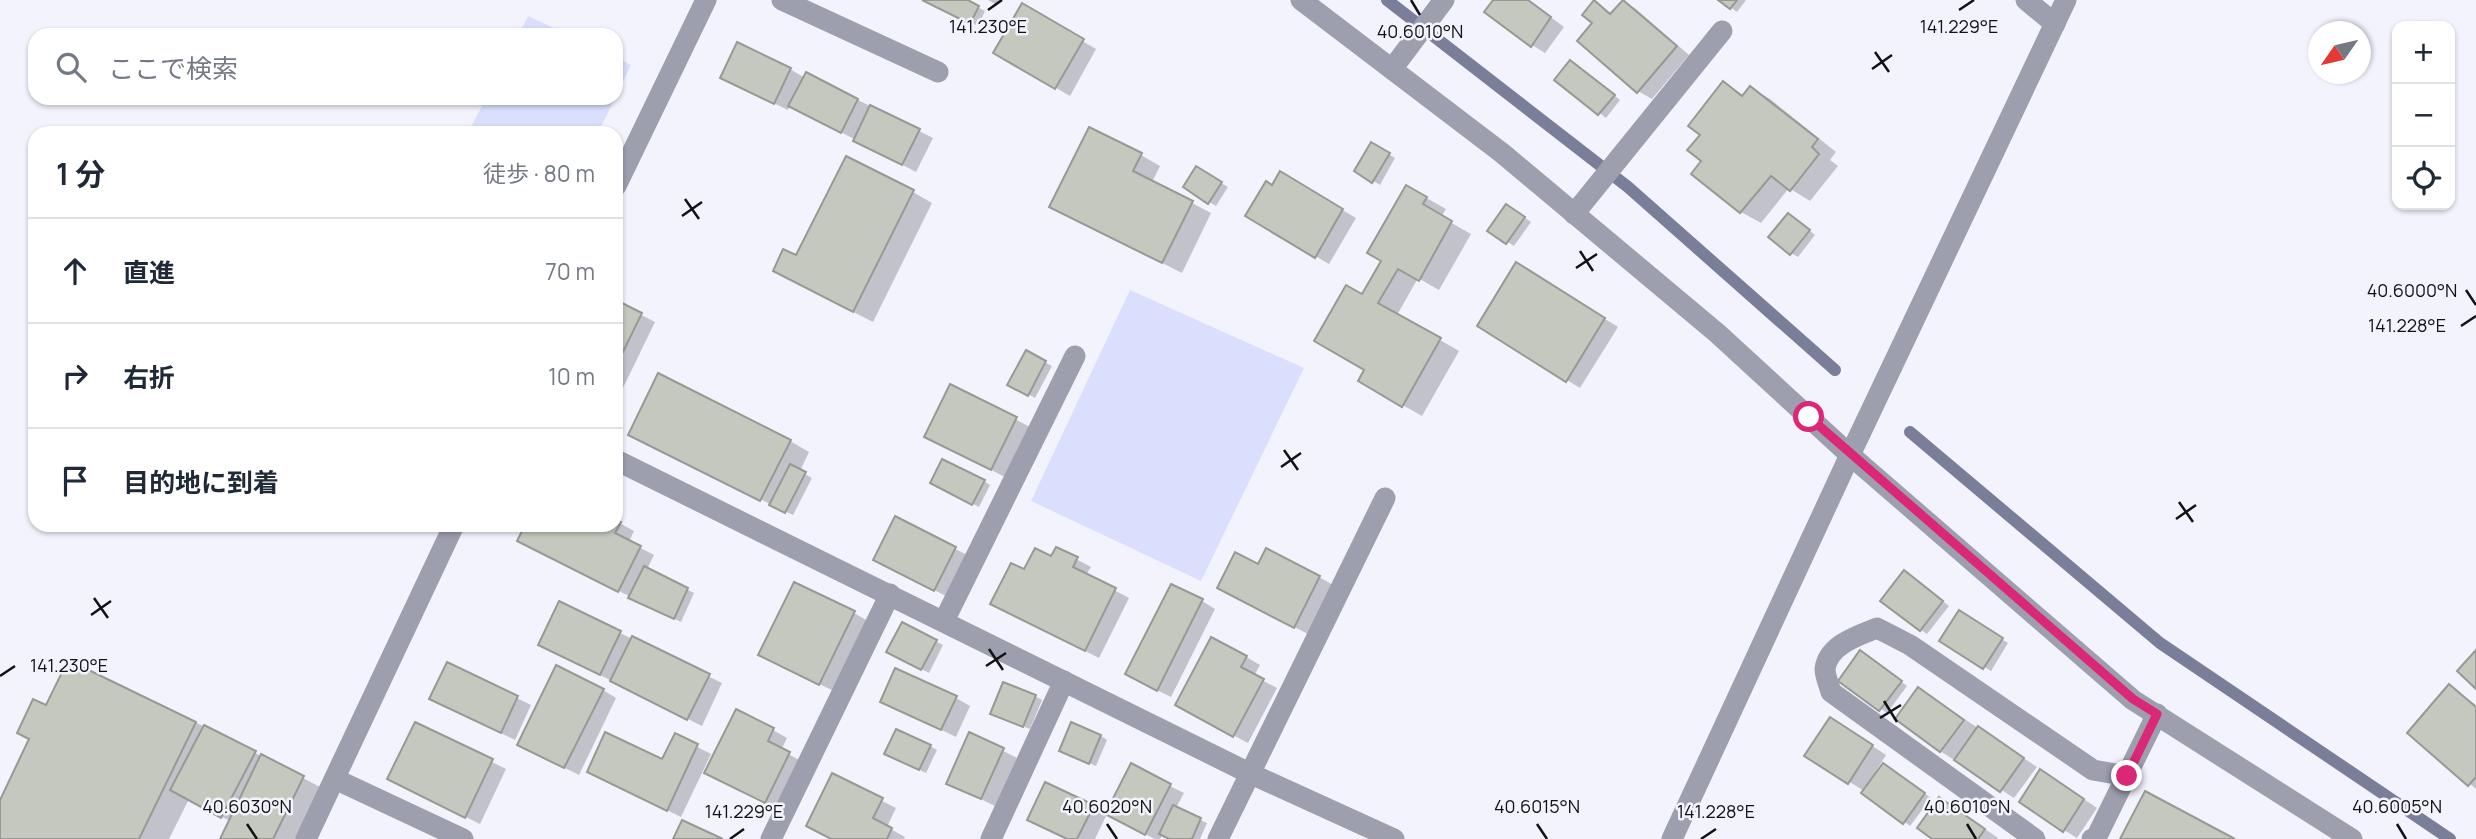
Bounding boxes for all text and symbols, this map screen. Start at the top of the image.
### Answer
text: 141.230°E [949,14,1027,38]
text: 141.229°E [1920,14,1998,38]
text: 40.6010°N [1377,19,1463,43]
north arrow [2308,21,2371,84]
map controls [2392,21,2455,210]
button: + [2392,21,2455,84]
search box [28,28,623,105]
icon: search [52,48,90,86]
text: ここで検索 [108,50,238,86]
button: − [2392,84,2455,147]
button: locate [2392,147,2455,210]
text: 1 分 [56,153,105,194]
text: 徒歩 · 80 m [483,157,595,189]
icon: ahead [56,252,94,290]
text: 直進 [123,254,175,290]
text: 70 m [545,255,595,287]
text: 40.6000°N [2367,278,2457,302]
text: 141.228°E [2368,313,2446,337]
icon: right [56,357,94,395]
text: 右折 [123,359,175,395]
text: 10 m [548,360,595,392]
route start [1793,401,1824,432]
icon: arrive [56,462,94,500]
text: 目的地に到着 [123,464,279,500]
text: 141.230°E [30,653,108,677]
route end [2111,760,2142,791]
text: 40.6030°N [202,794,292,818]
text: 40.6020°N [1062,794,1152,818]
text: 40.6015°N [1494,794,1580,818]
text: 40.6010°N [1924,794,2010,818]
text: 40.6005°N [2352,794,2442,818]
text: 141.229°E [705,799,783,823]
text: 141.228°E [1677,799,1755,823]

